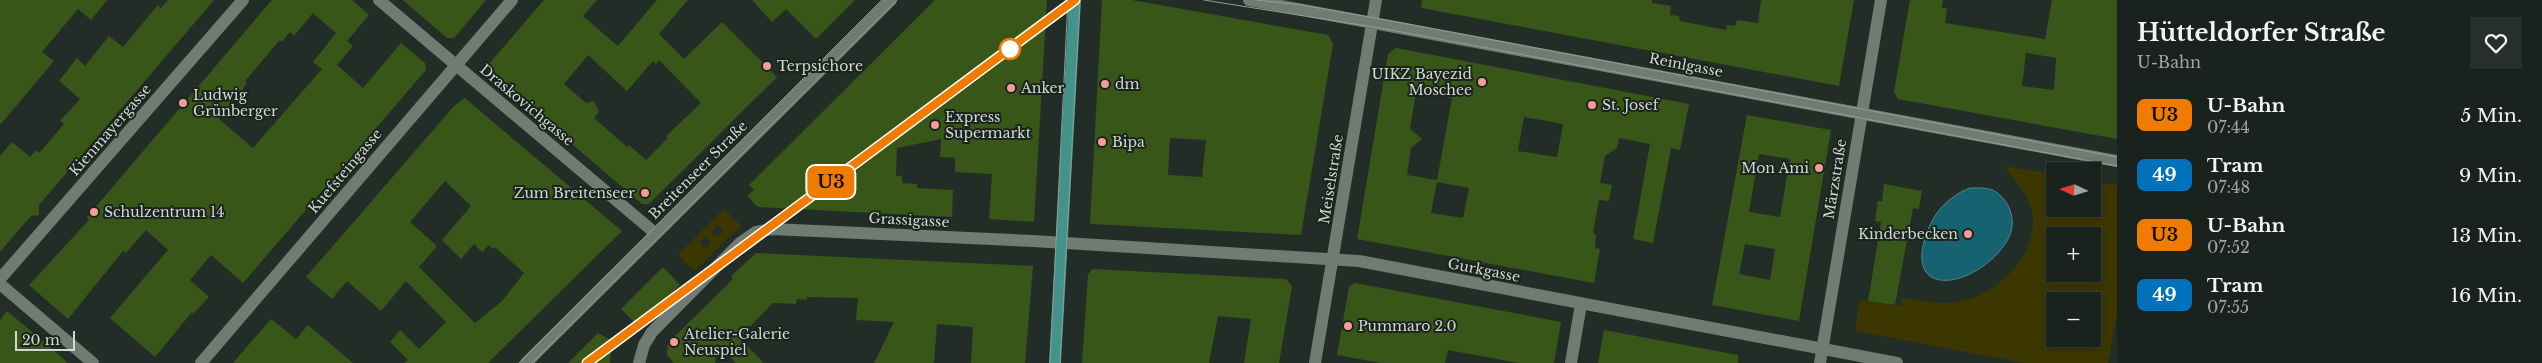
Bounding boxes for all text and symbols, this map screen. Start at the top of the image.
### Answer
button: heart [2470,17,2522,69]
text: Hütteldorfer Straße [2137,18,2386,47]
unlabelled marker [999,38,1021,60]
street label: Reinlgasse [1648,49,1724,81]
text: U-Bahn [2137,52,2201,72]
place label: Terpsichore [777,57,863,75]
street label: Draskovichgasse [476,60,578,150]
marker: Terpsichore [761,60,773,72]
place label: UIKZ Bayezid Moschee [1372,65,1473,99]
place label: dm [1115,75,1139,93]
marker: UIKZ Bayezid Moschee [1476,76,1488,88]
marker: dm [1099,78,1111,90]
place label: Anker [1020,79,1065,97]
street label: Kienmayergasse [65,80,155,180]
marker: Anker [1005,82,1017,94]
place label: Ludwig Grünberger [193,86,278,120]
text: U-Bahn [2207,94,2285,117]
place label: St. Josef [1602,96,1661,114]
marker: Ludwig Grünberger [177,97,189,109]
marker: St. Josef [1586,99,1598,111]
text: U3 [2151,104,2178,126]
text: 5 Min. [2460,104,2522,127]
place label: Express Supermarkt [945,108,1032,142]
street label: Breitenseer Straße [645,117,751,223]
text: 07:44 [2207,117,2250,137]
marker: Express Supermarkt [929,119,941,131]
street label: Kuefsteingasse [304,125,386,217]
place label: Bipa [1112,133,1145,151]
street label: Meiselstraße [1315,133,1347,225]
marker: Bipa [1096,136,1108,148]
street label: Märzstraße [1820,138,1850,220]
text: Tram [2207,154,2264,177]
place label: Mon Ami [1741,159,1809,177]
marker: Mon Ami [1813,162,1825,174]
north arrow [2046,162,2101,218]
map controls [2046,162,2101,347]
text: 49 [2152,164,2177,186]
text: 9 Min. [2459,164,2522,187]
line badge: U3 [808,166,854,198]
text: U3 [817,171,845,193]
text: 07:48 [2207,177,2250,197]
place label: Zum Breitenseer [514,184,635,202]
marker: Zum Breitenseer [639,187,651,199]
place label: Schulzentrum 14 [104,203,224,221]
marker: Schulzentrum 14 [88,206,100,218]
street label: Grassigasse [868,209,950,231]
text: U-Bahn [2207,214,2285,237]
text: U3 [2151,224,2178,246]
text: 13 Min. [2451,224,2522,247]
place label: Kinderbecken [1858,225,1958,243]
button: + [2046,227,2101,282]
marker: Kinderbecken [1962,228,1974,240]
text: 07:52 [2207,237,2250,257]
street label: Gurkgasse [1446,254,1522,286]
text: Tram [2207,274,2264,297]
text: 49 [2152,284,2177,306]
text: 16 Min. [2451,284,2522,307]
button: − [2046,292,2101,347]
text: 07:55 [2207,297,2249,317]
place label: Pummaro 2.0 [1358,317,1457,335]
marker: Pummaro 2.0 [1342,320,1354,332]
place label: Atelier-Galerie Neuspiel [683,325,790,359]
scale bar [15,328,75,351]
text: 20 m [22,331,60,349]
marker: Atelier-Galerie Neuspiel [668,336,680,348]

